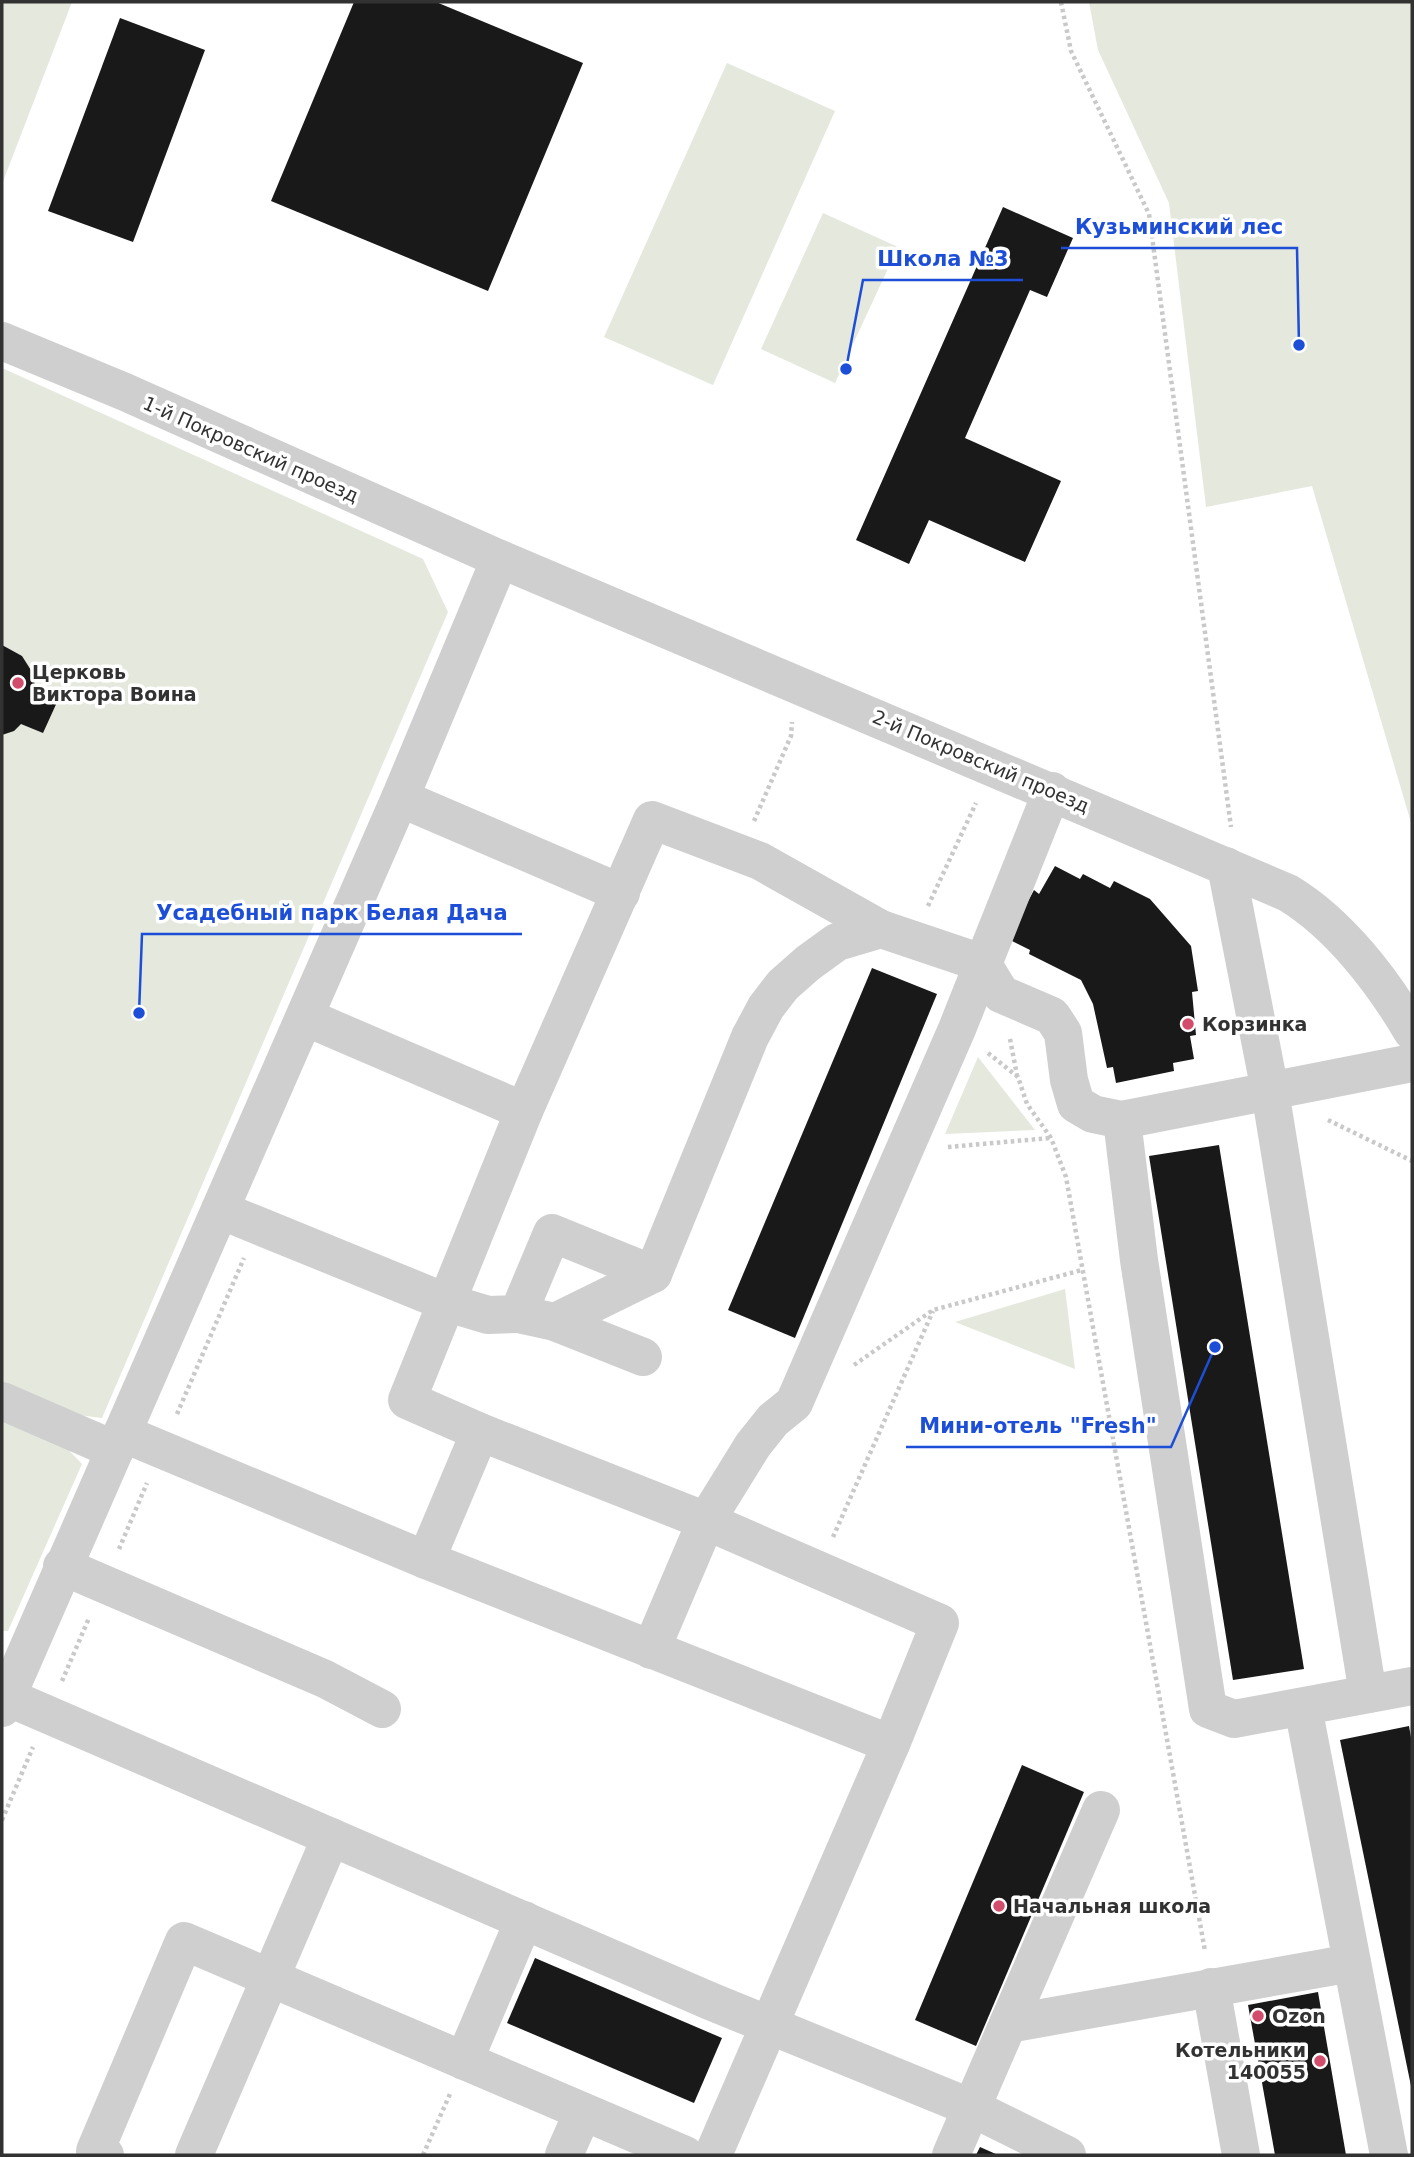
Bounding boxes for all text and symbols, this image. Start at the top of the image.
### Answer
callout: Кузьминский лес [1061,206,1297,248]
text: Кузьминский лес [1075,215,1283,239]
callout: Школа №3 [863,238,1023,280]
text: Школа №3 [877,247,1009,271]
street label: 1-й Покровский проезд [140,392,362,506]
place label: Церковь Виктора Воина [32,661,197,705]
marker: Церковь Виктора Воина [10,675,26,691]
street label: 2-й Покровский проезд [869,705,1093,817]
callout: Усадебный парк Белая Дача [142,892,522,934]
text: Усадебный парк Белая Дача [156,901,508,925]
place label: Корзинка [1202,1013,1307,1035]
marker: Корзинка [1180,1016,1196,1032]
callout: Мини-отель "Fresh" [906,1405,1171,1447]
text: Мини-отель "Fresh" [919,1414,1157,1438]
place label: Начальная школа [1013,1895,1211,1917]
marker: Начальная школа [991,1898,1007,1914]
place label: Ozon [1272,2005,1326,2027]
marker: Ozon [1250,2008,1266,2024]
place label: Котельники 140055 [1175,2039,1306,2083]
marker: Котельники 140055 [1312,2053,1328,2069]

